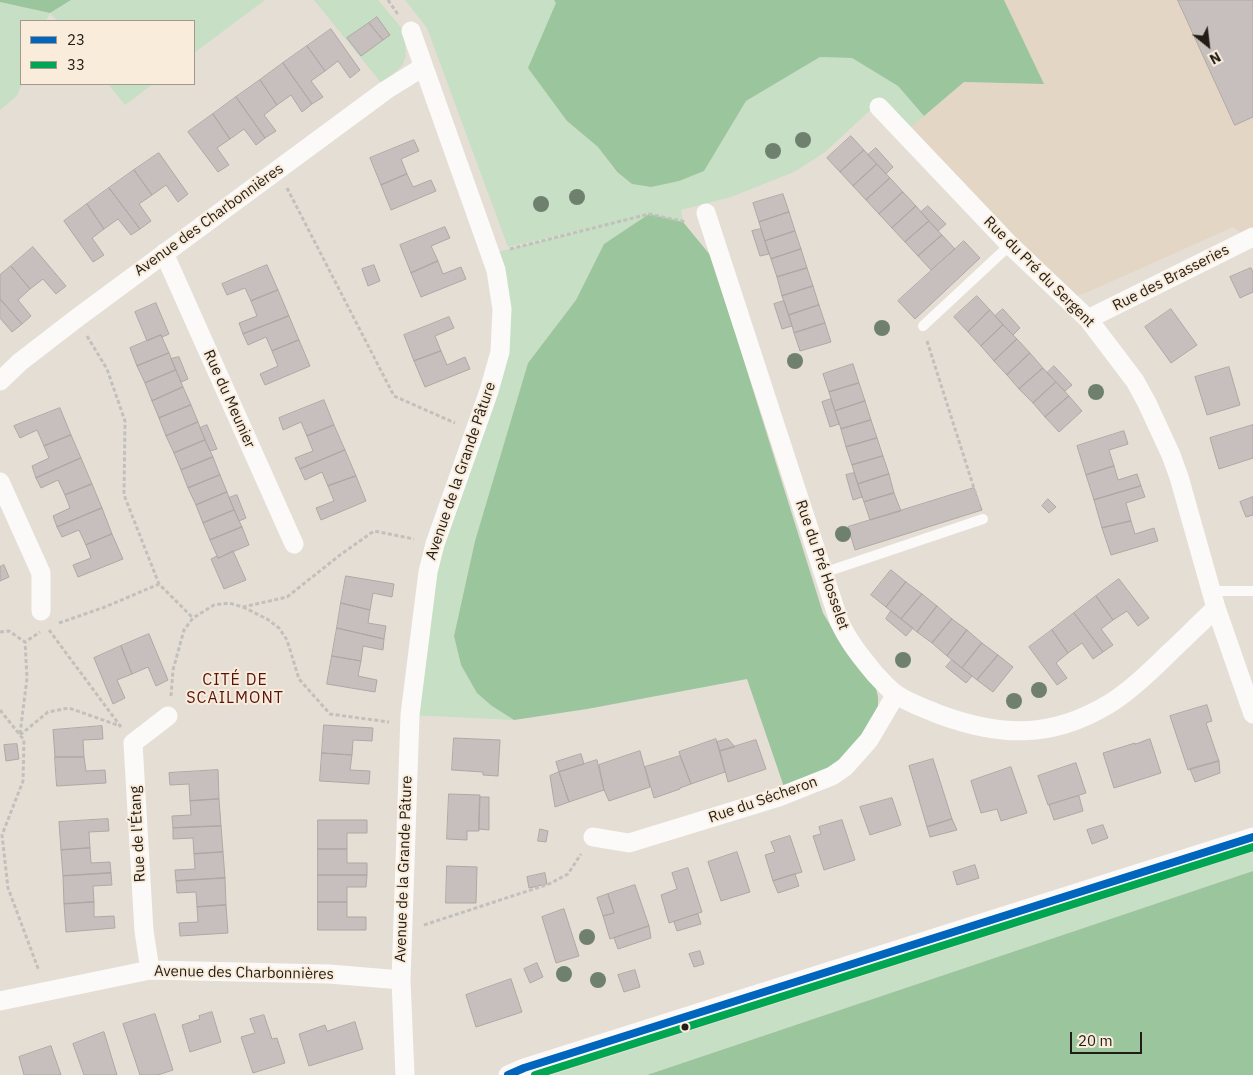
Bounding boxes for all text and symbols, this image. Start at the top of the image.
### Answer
legend [20,20,195,85]
north arrow [1183,20,1233,70]
text: 23 [67,30,85,49]
text: N [1206,48,1224,68]
text: 33 [67,55,85,74]
street label: Avenue des Charbonnières [131,160,287,280]
street label: Rue du Pré du Sergent [980,213,1098,331]
street label: Rue des Brasseries [1110,241,1232,315]
street label: Rue du Meunier [199,347,259,451]
street label: Avenue de la Grande Pâture [422,380,500,562]
street label: Rue du Pré Hosselet [791,498,853,632]
district label: CITÉ DE SCAILMONT [185,670,285,708]
street label: Rue du Sécheron [706,773,820,827]
street label: Avenue de la Grande Pâture [392,775,416,963]
street label: Rue de l'Étang [126,785,150,883]
street label: Avenue des Charbonnières [154,962,334,984]
unlabelled marker [680,1022,690,1032]
scale bar [1073,1022,1146,1054]
text: 20 m [1078,1031,1113,1050]

